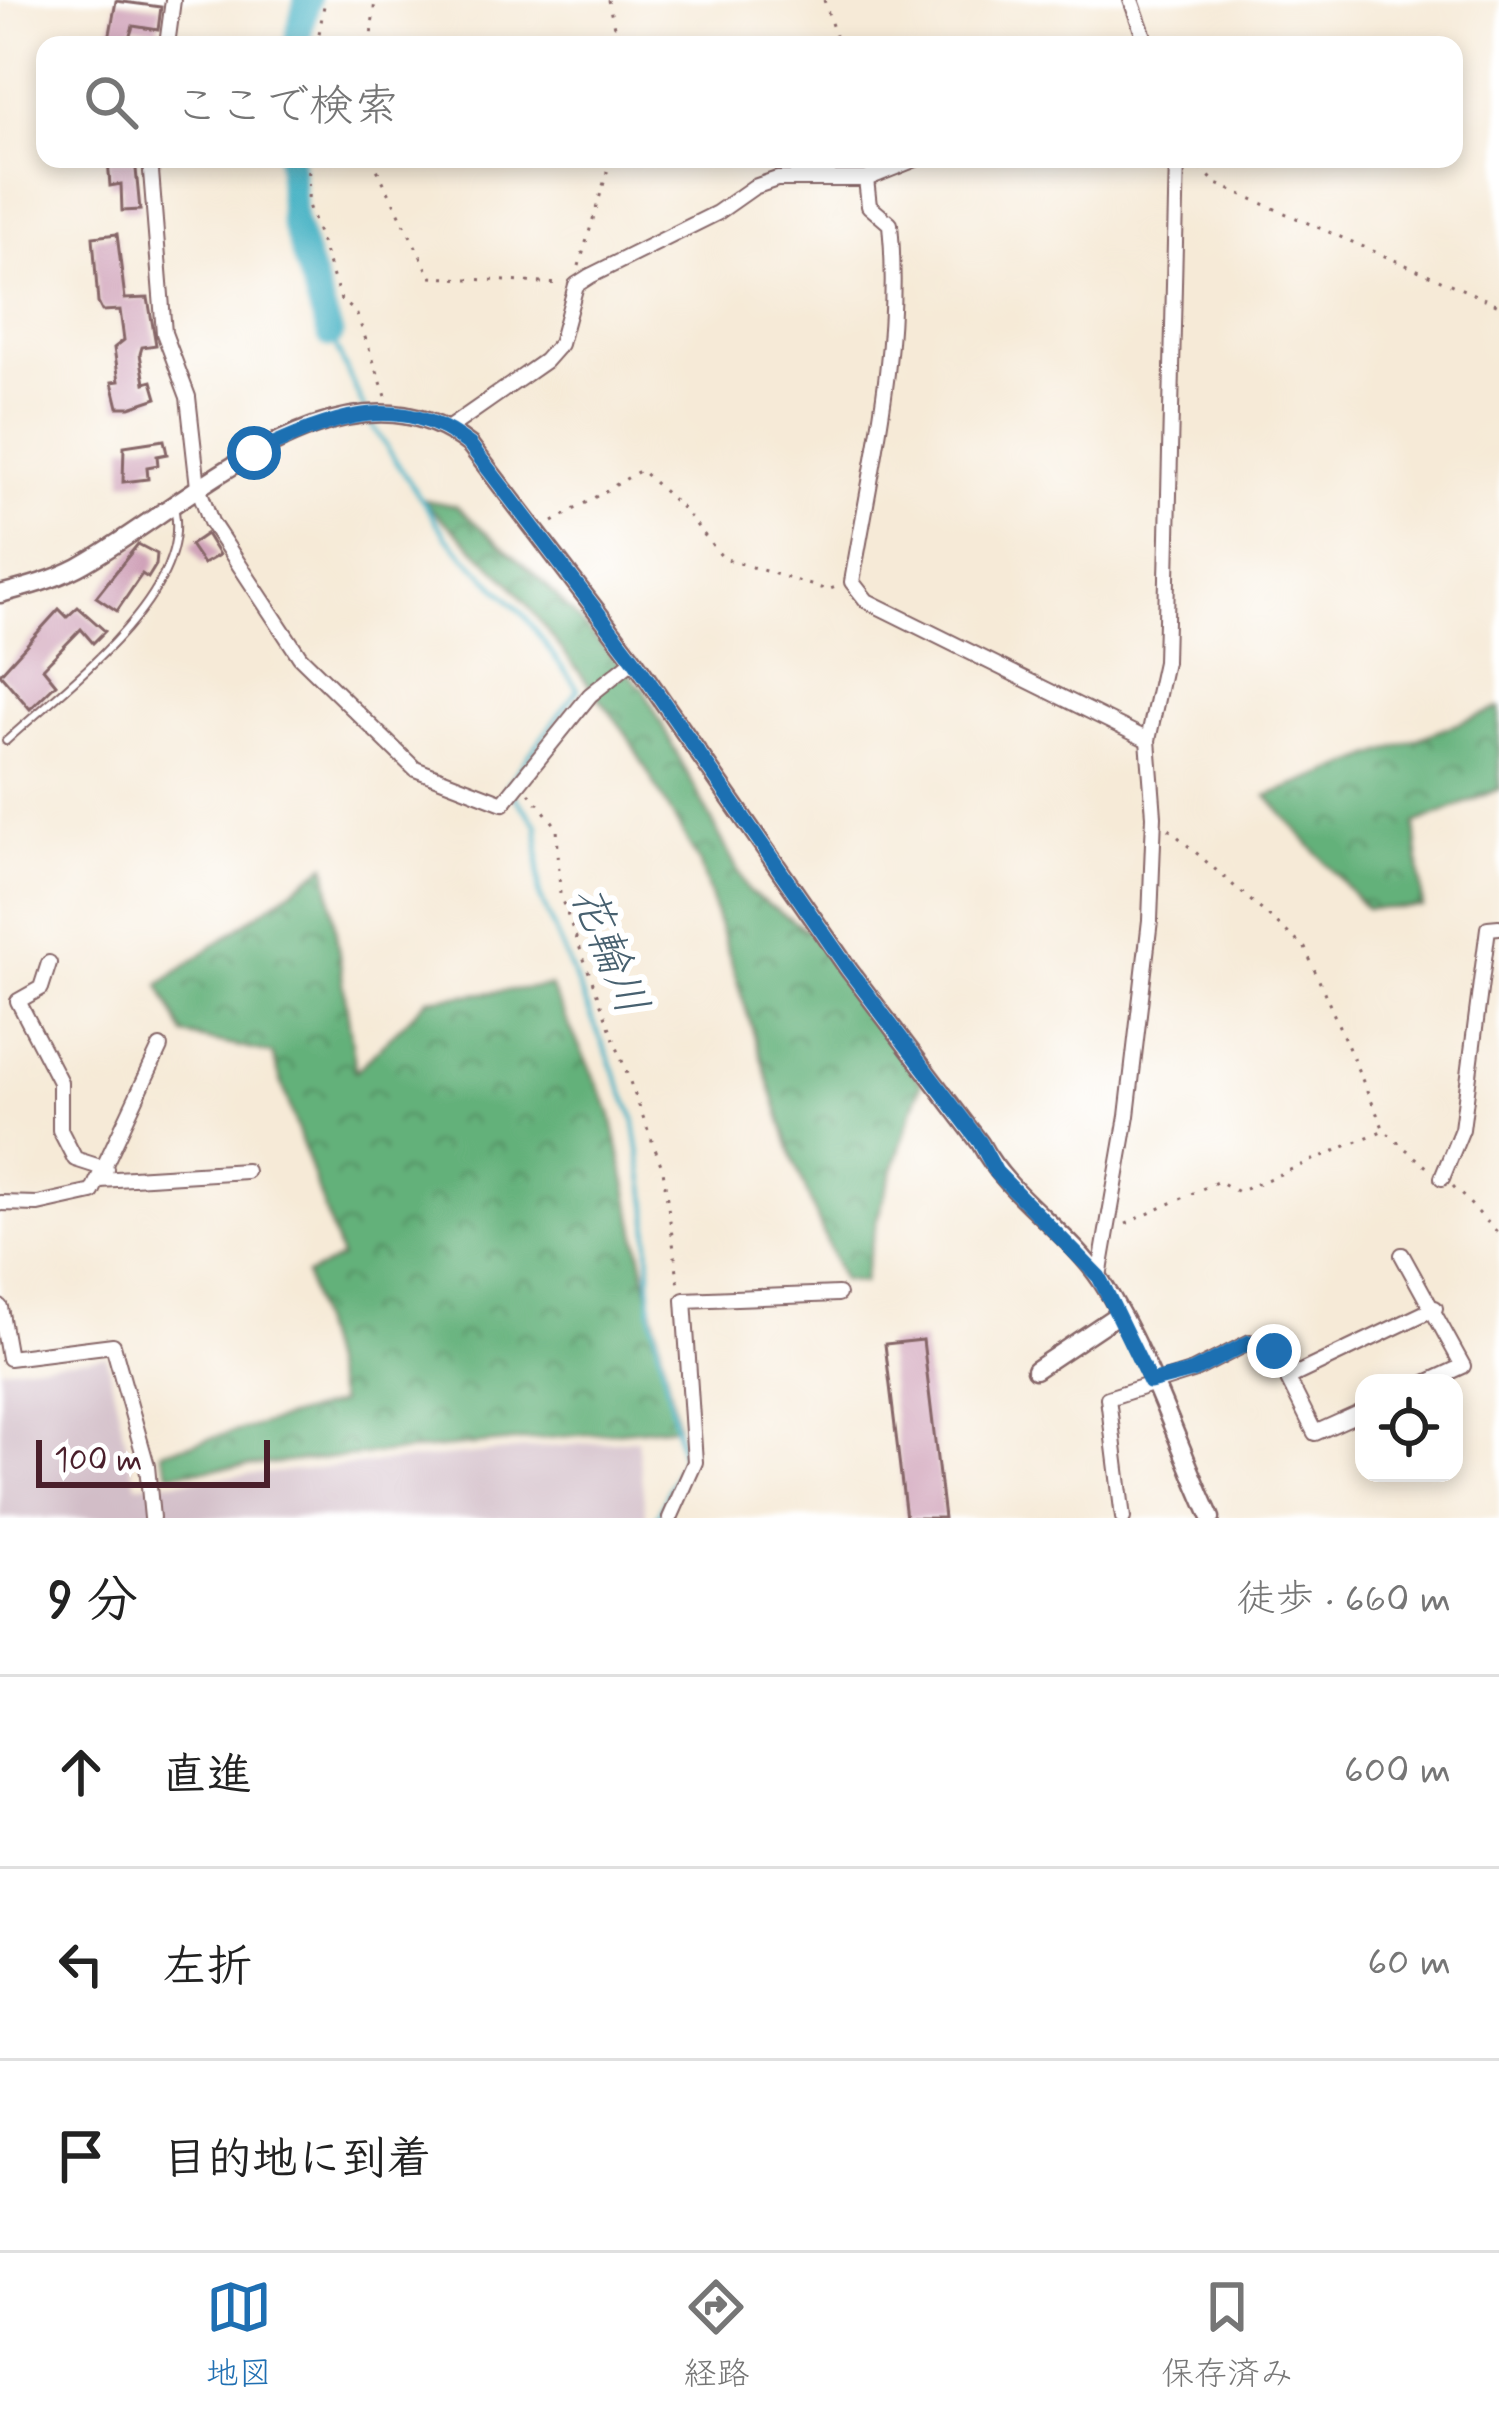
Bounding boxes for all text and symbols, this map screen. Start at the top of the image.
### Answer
search box [36,36,1463,168]
icon: search [78,69,144,135]
text: ここで検索 [174,78,399,137]
route start [227,426,281,480]
water label: 花輪川 [555,877,660,1024]
route end [1247,1324,1301,1378]
map controls [1355,1374,1463,1482]
button: locate [1355,1374,1463,1482]
scale bar [36,1434,270,1487]
text: 100 m [54,1439,143,1483]
text: 9 分 [48,1569,138,1635]
text: 徒歩 · 660 m [1236,1575,1451,1626]
icon: ahead [48,1739,114,1805]
text: 600 m [1344,1746,1451,1797]
text: 直進 [162,1747,252,1806]
icon: left [48,1931,114,1997]
text: 60 m [1367,1938,1451,1989]
text: 左折 [162,1939,252,1998]
icon: arrive [48,2123,114,2189]
text: 目的地に到着 [162,2131,432,2190]
tab: 地図 [206,2274,272,2397]
tab: 経路 [683,2274,749,2397]
tab: 保存済み [1161,2274,1293,2397]

